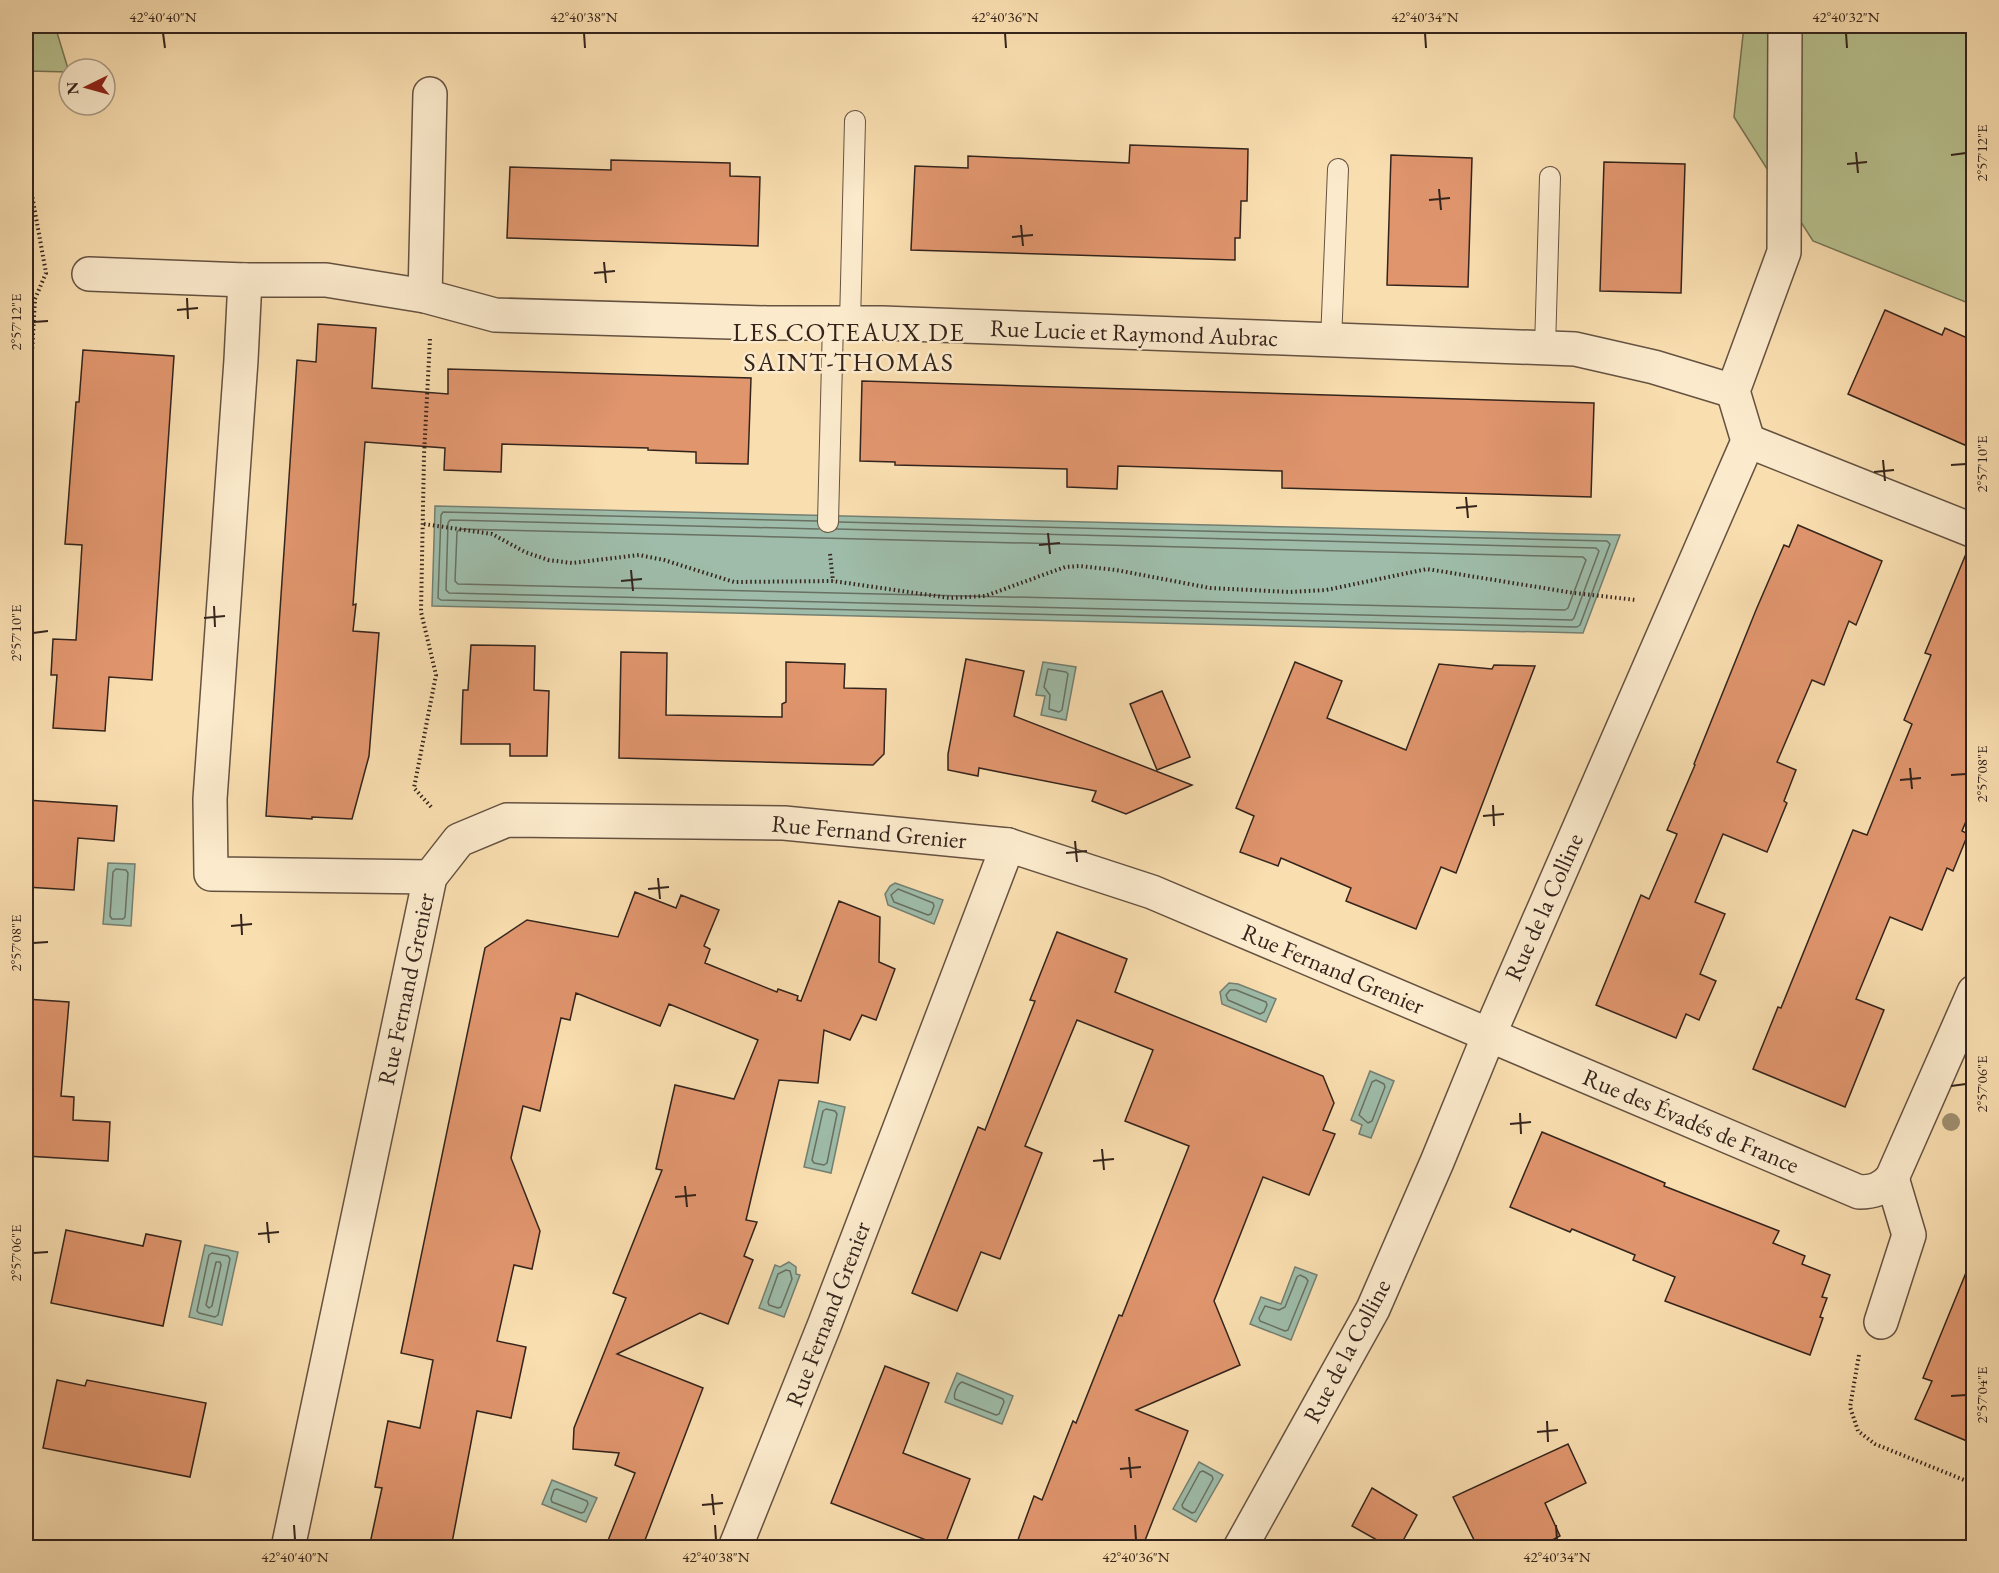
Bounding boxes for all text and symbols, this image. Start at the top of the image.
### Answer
text: 42°40'40"N [129,7,197,26]
text: 42°40'38"N [550,7,618,26]
text: 42°40'36"N [971,7,1039,26]
text: 42°40'34"N [1391,7,1459,26]
text: 42°40'32"N [1812,7,1880,26]
north arrow [57,57,117,117]
text: N [62,81,84,96]
text: 2°57'12"E [1972,124,1991,181]
text: 2°57'12"E [6,293,25,350]
street label: Rue Lucie et Raymond Aubrac [989,312,1279,353]
district label: LES COTEAUX DE SAINT-THOMAS [732,315,966,379]
text: 2°57'10"E [1972,435,1991,492]
text: 2°57'10"E [6,604,25,661]
text: 2°57'08"E [1972,745,1991,802]
street label: Rue Fernand Grenier [770,808,968,855]
street label: Rue de la Colline [1497,828,1590,985]
street label: Rue Fernand Grenier [370,890,441,1088]
text: 2°57'08"E [6,914,25,971]
street label: Rue Fernand Grenier [1237,916,1429,1021]
text: 2°57'06"E [1972,1055,1991,1112]
street label: Rue des Évadés de France [1578,1061,1804,1180]
street label: Rue Fernand Grenier [778,1217,877,1411]
text: 2°57'06"E [6,1224,25,1281]
street label: Rue de la Colline [1296,1274,1397,1428]
text: 2°57'04"E [1972,1366,1991,1423]
text: 42°40'40"N [261,1547,329,1566]
text: 42°40'38"N [682,1547,750,1566]
text: 42°40'36"N [1102,1547,1170,1566]
text: 42°40'34"N [1523,1547,1591,1566]

